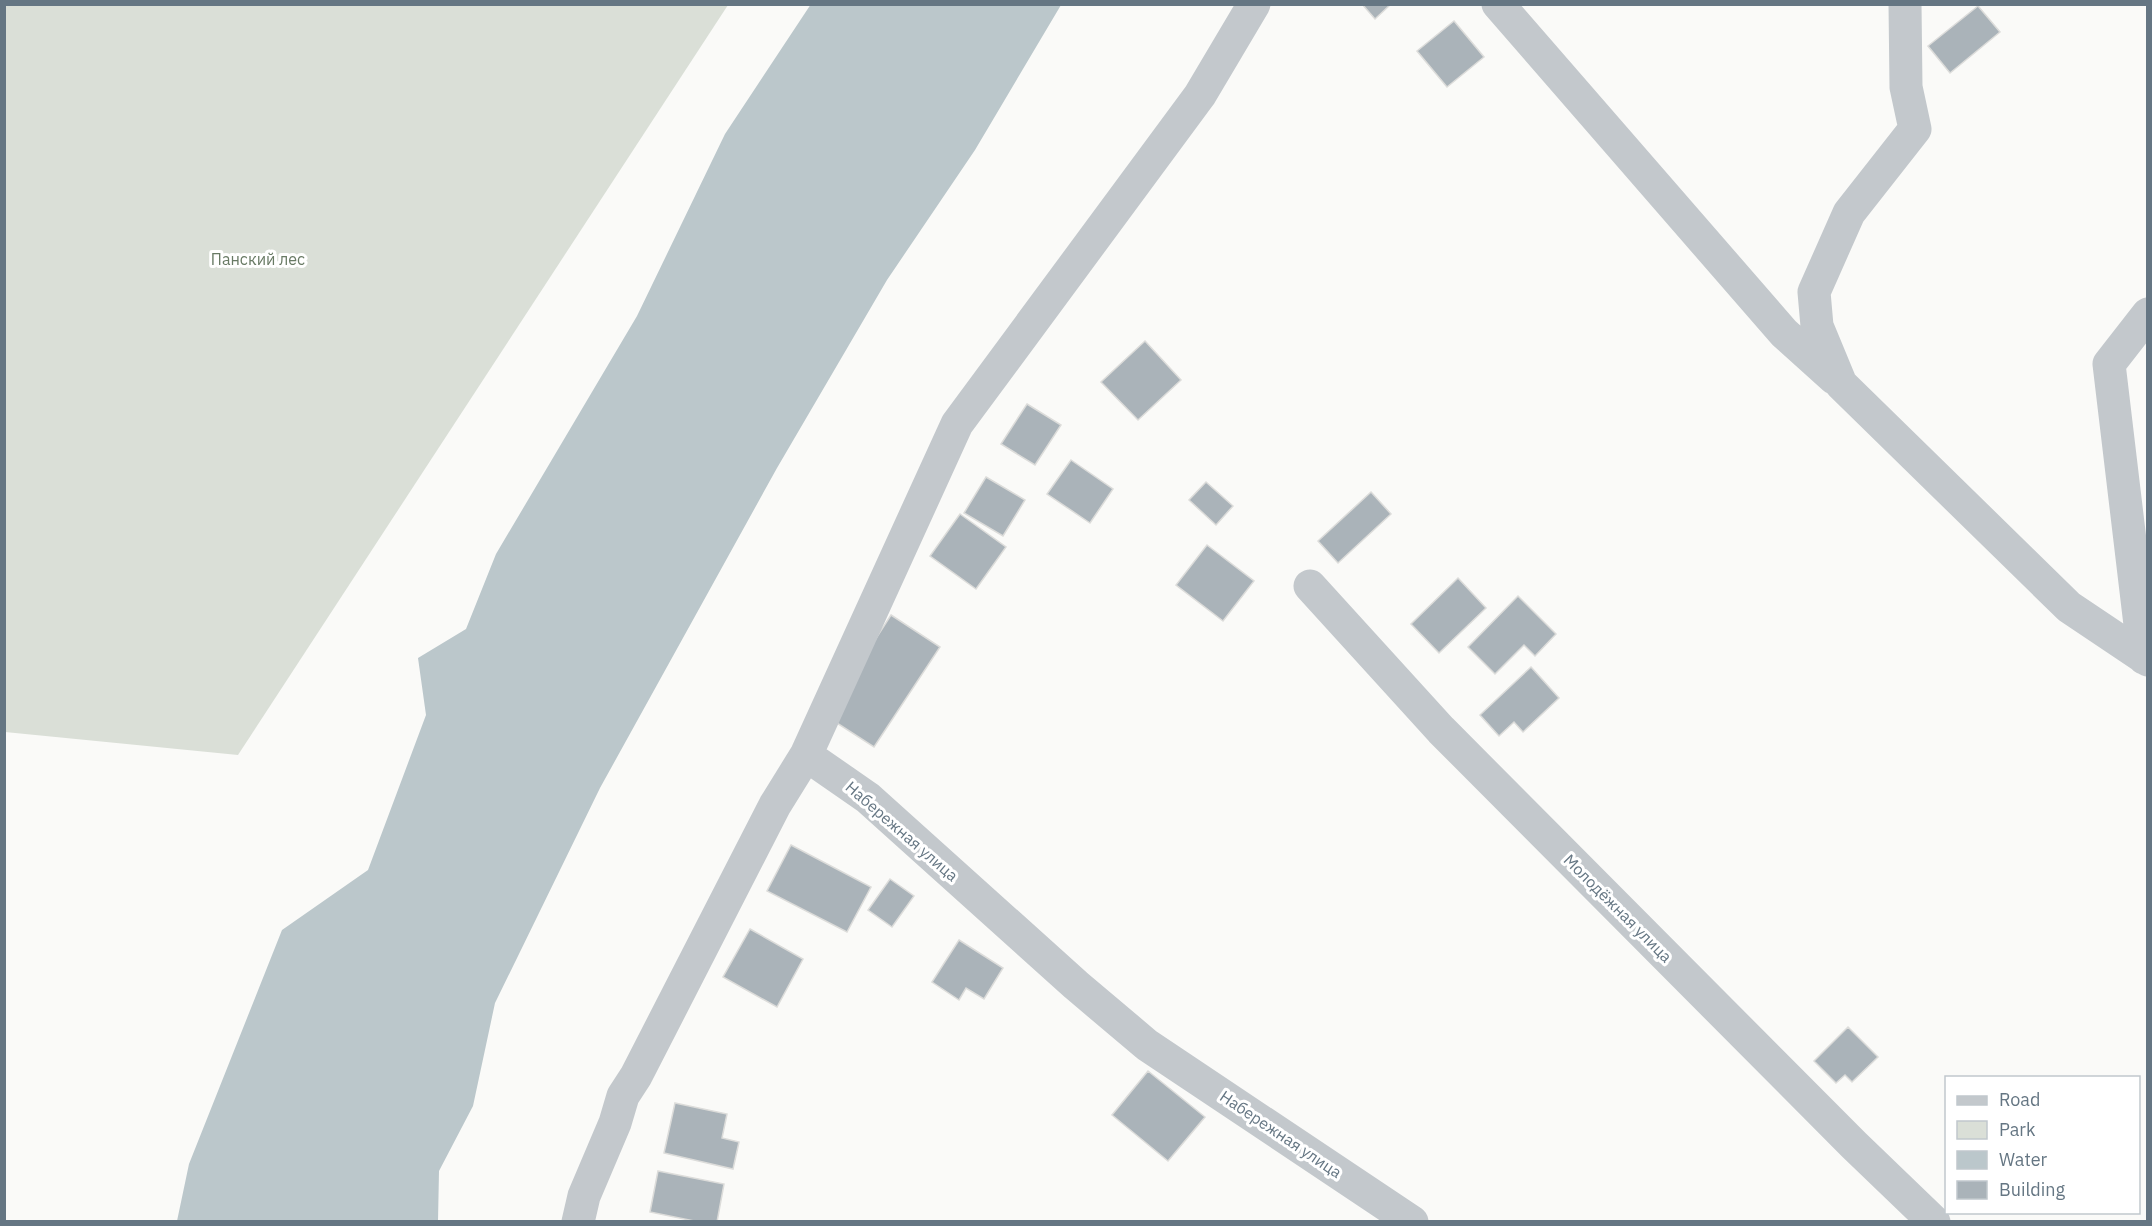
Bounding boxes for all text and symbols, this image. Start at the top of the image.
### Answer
park label: Панский лес [211,249,305,269]
street label: Набережная улица [842,777,963,886]
street label: Молодёжная улица [1560,850,1677,967]
legend [1945,1076,2140,1214]
street label: Набережная улица [1216,1086,1346,1182]
text: Road [1999,1088,2040,1111]
text: Park [1999,1118,2036,1141]
text: Water [1999,1148,2048,1171]
text: Building [1999,1178,2066,1201]

